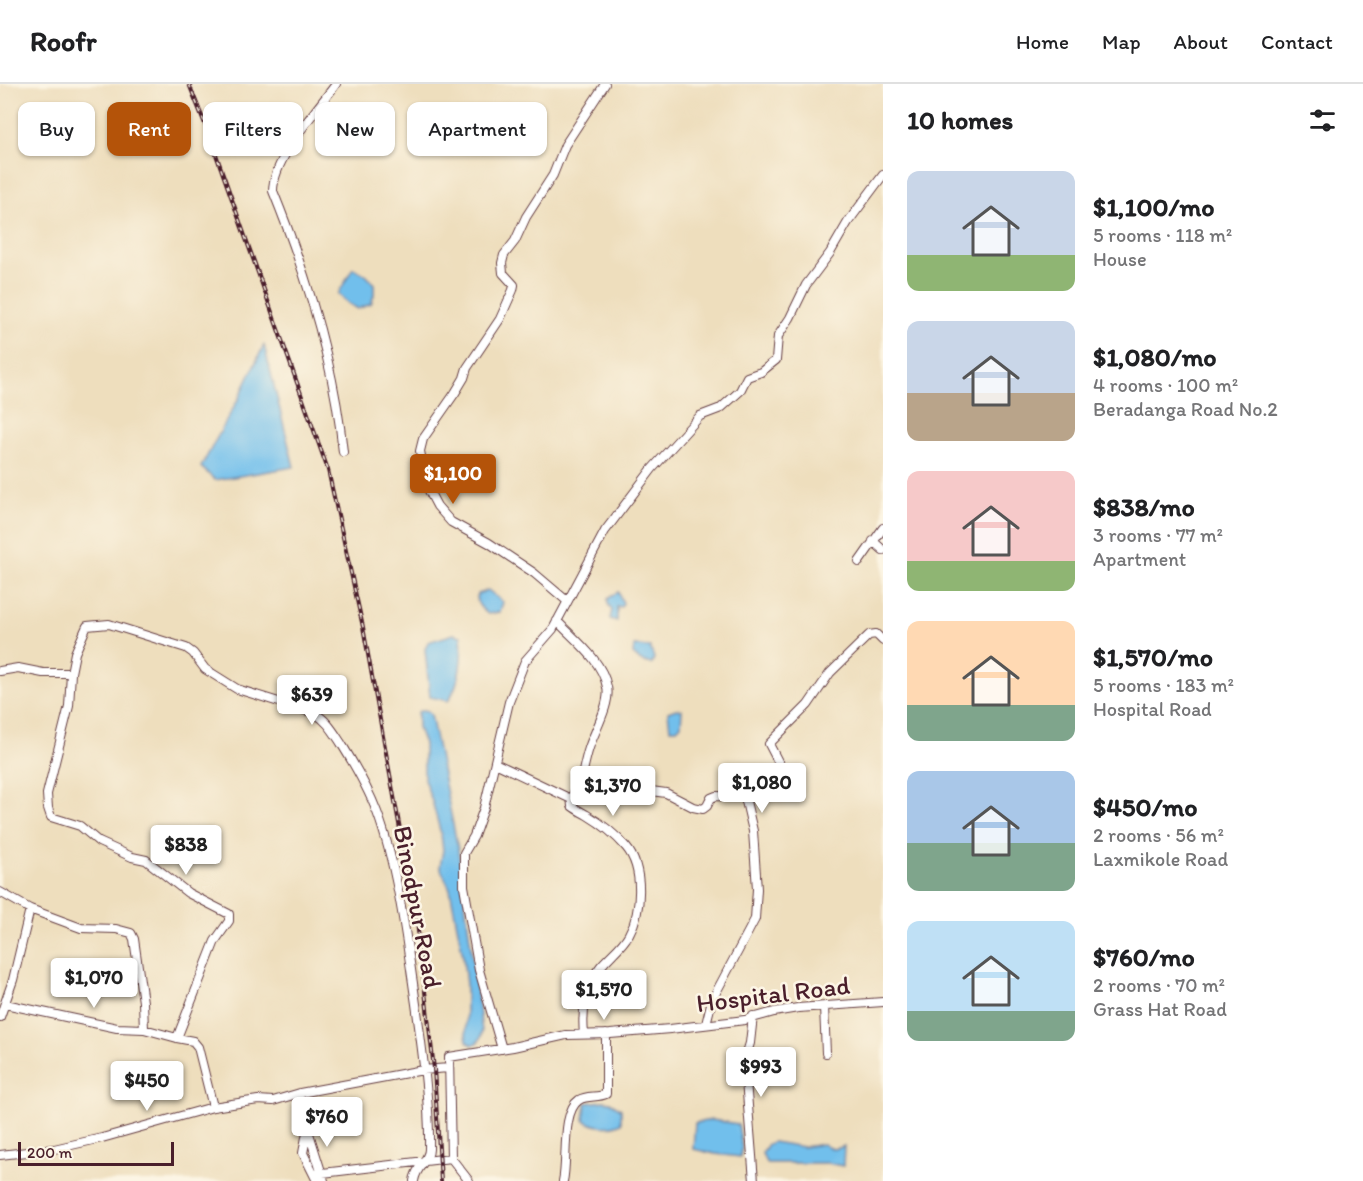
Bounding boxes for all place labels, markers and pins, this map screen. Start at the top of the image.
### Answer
pin: $1,100 [404,454,502,505]
pin: $639 [276,675,348,726]
pin: $1,080 [713,763,811,814]
pin: $1,370 [564,766,662,817]
pin: $838 [150,825,222,876]
pin: $1,070 [45,958,143,1009]
pin: $1,570 [555,970,653,1021]
pin: $993 [725,1047,797,1098]
pin: $450 [111,1061,183,1112]
pin: $760 [291,1097,363,1148]

